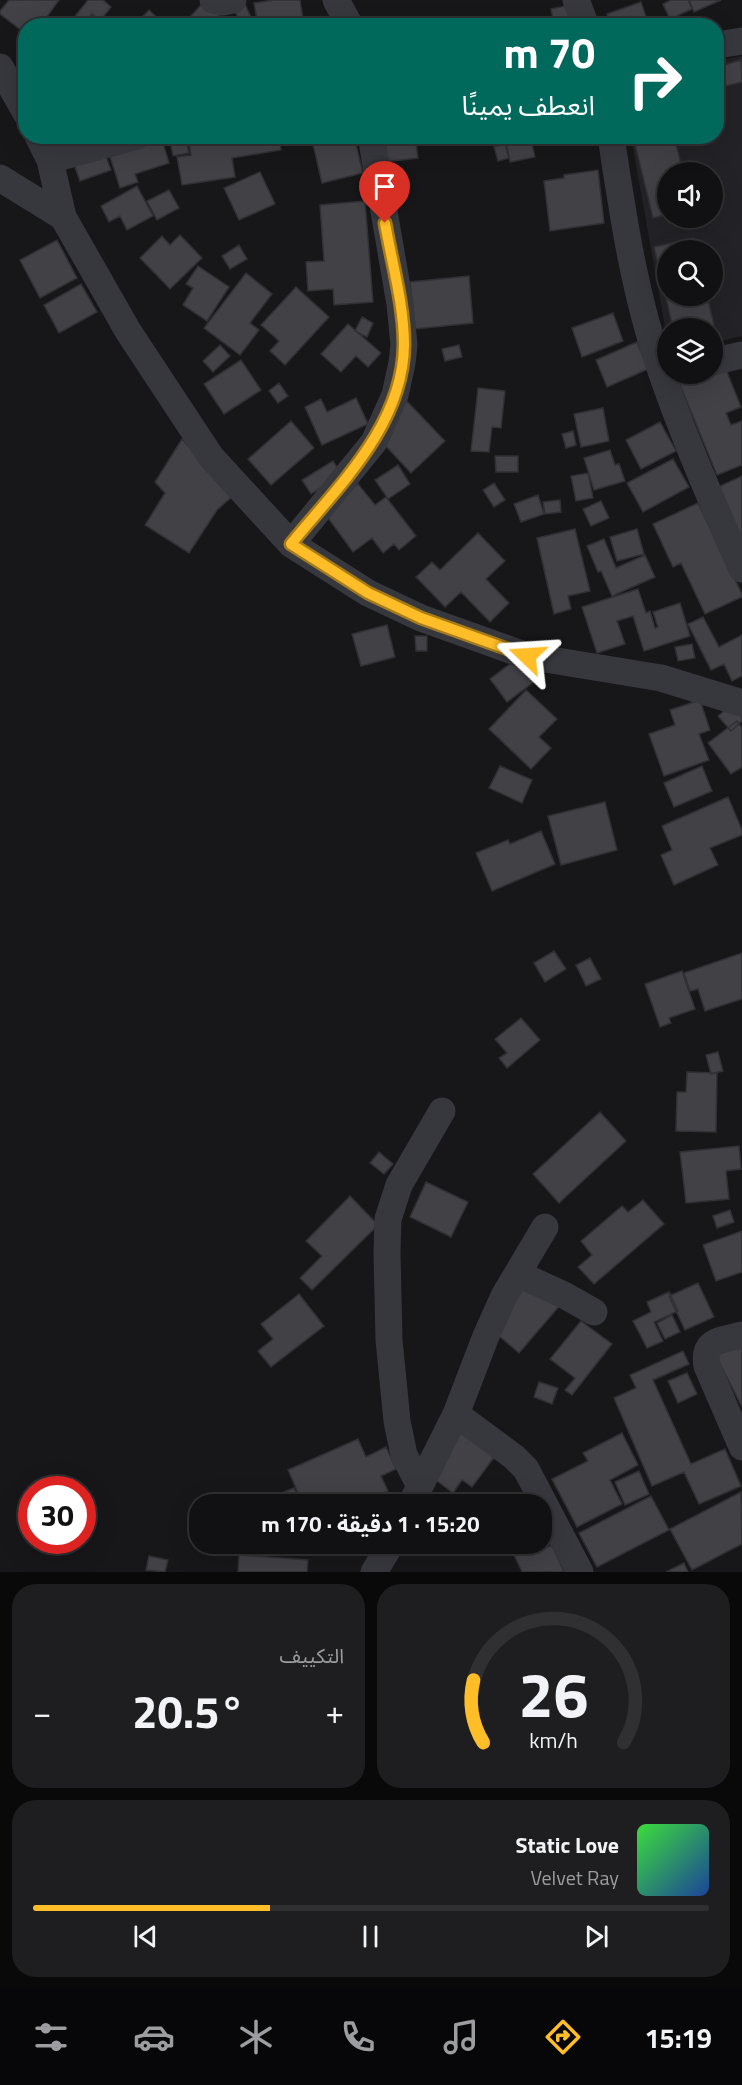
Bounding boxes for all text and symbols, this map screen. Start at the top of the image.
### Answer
text: 70 m [503,20,595,84]
icon: right [616,42,694,120]
text: انعطف يمينًا [462,84,595,125]
pin [359,161,410,223]
map controls [657,162,723,384]
button: sound [657,162,723,228]
icon: arrive [368,170,401,203]
button: search [657,240,723,306]
button: layers [657,318,723,384]
position arrow [495,624,559,688]
speed limit sign: 30 [18,1476,96,1554]
text: 15:20 · 1 دقيقة · 170 m [261,1507,480,1541]
text: التكييف [280,1640,344,1671]
text: 26 [519,1646,588,1741]
text: 20.5° [132,1677,245,1745]
text: − [33,1687,51,1737]
text: + [326,1687,344,1737]
text: km/h [529,1724,578,1756]
text: Static Love [516,1828,619,1862]
text: Velvet Ray [530,1862,619,1893]
icon: previous [129,1920,162,1953]
icon: pause [354,1920,387,1953]
icon: next [580,1920,613,1953]
icon: filters [30,2016,72,2058]
icon: car [133,2016,175,2058]
icon: climate [235,2016,277,2058]
icon: phone [337,2016,379,2058]
icon: music [440,2016,482,2058]
icon: directions [542,2016,584,2058]
text: 15:19 [644,2017,712,2058]

